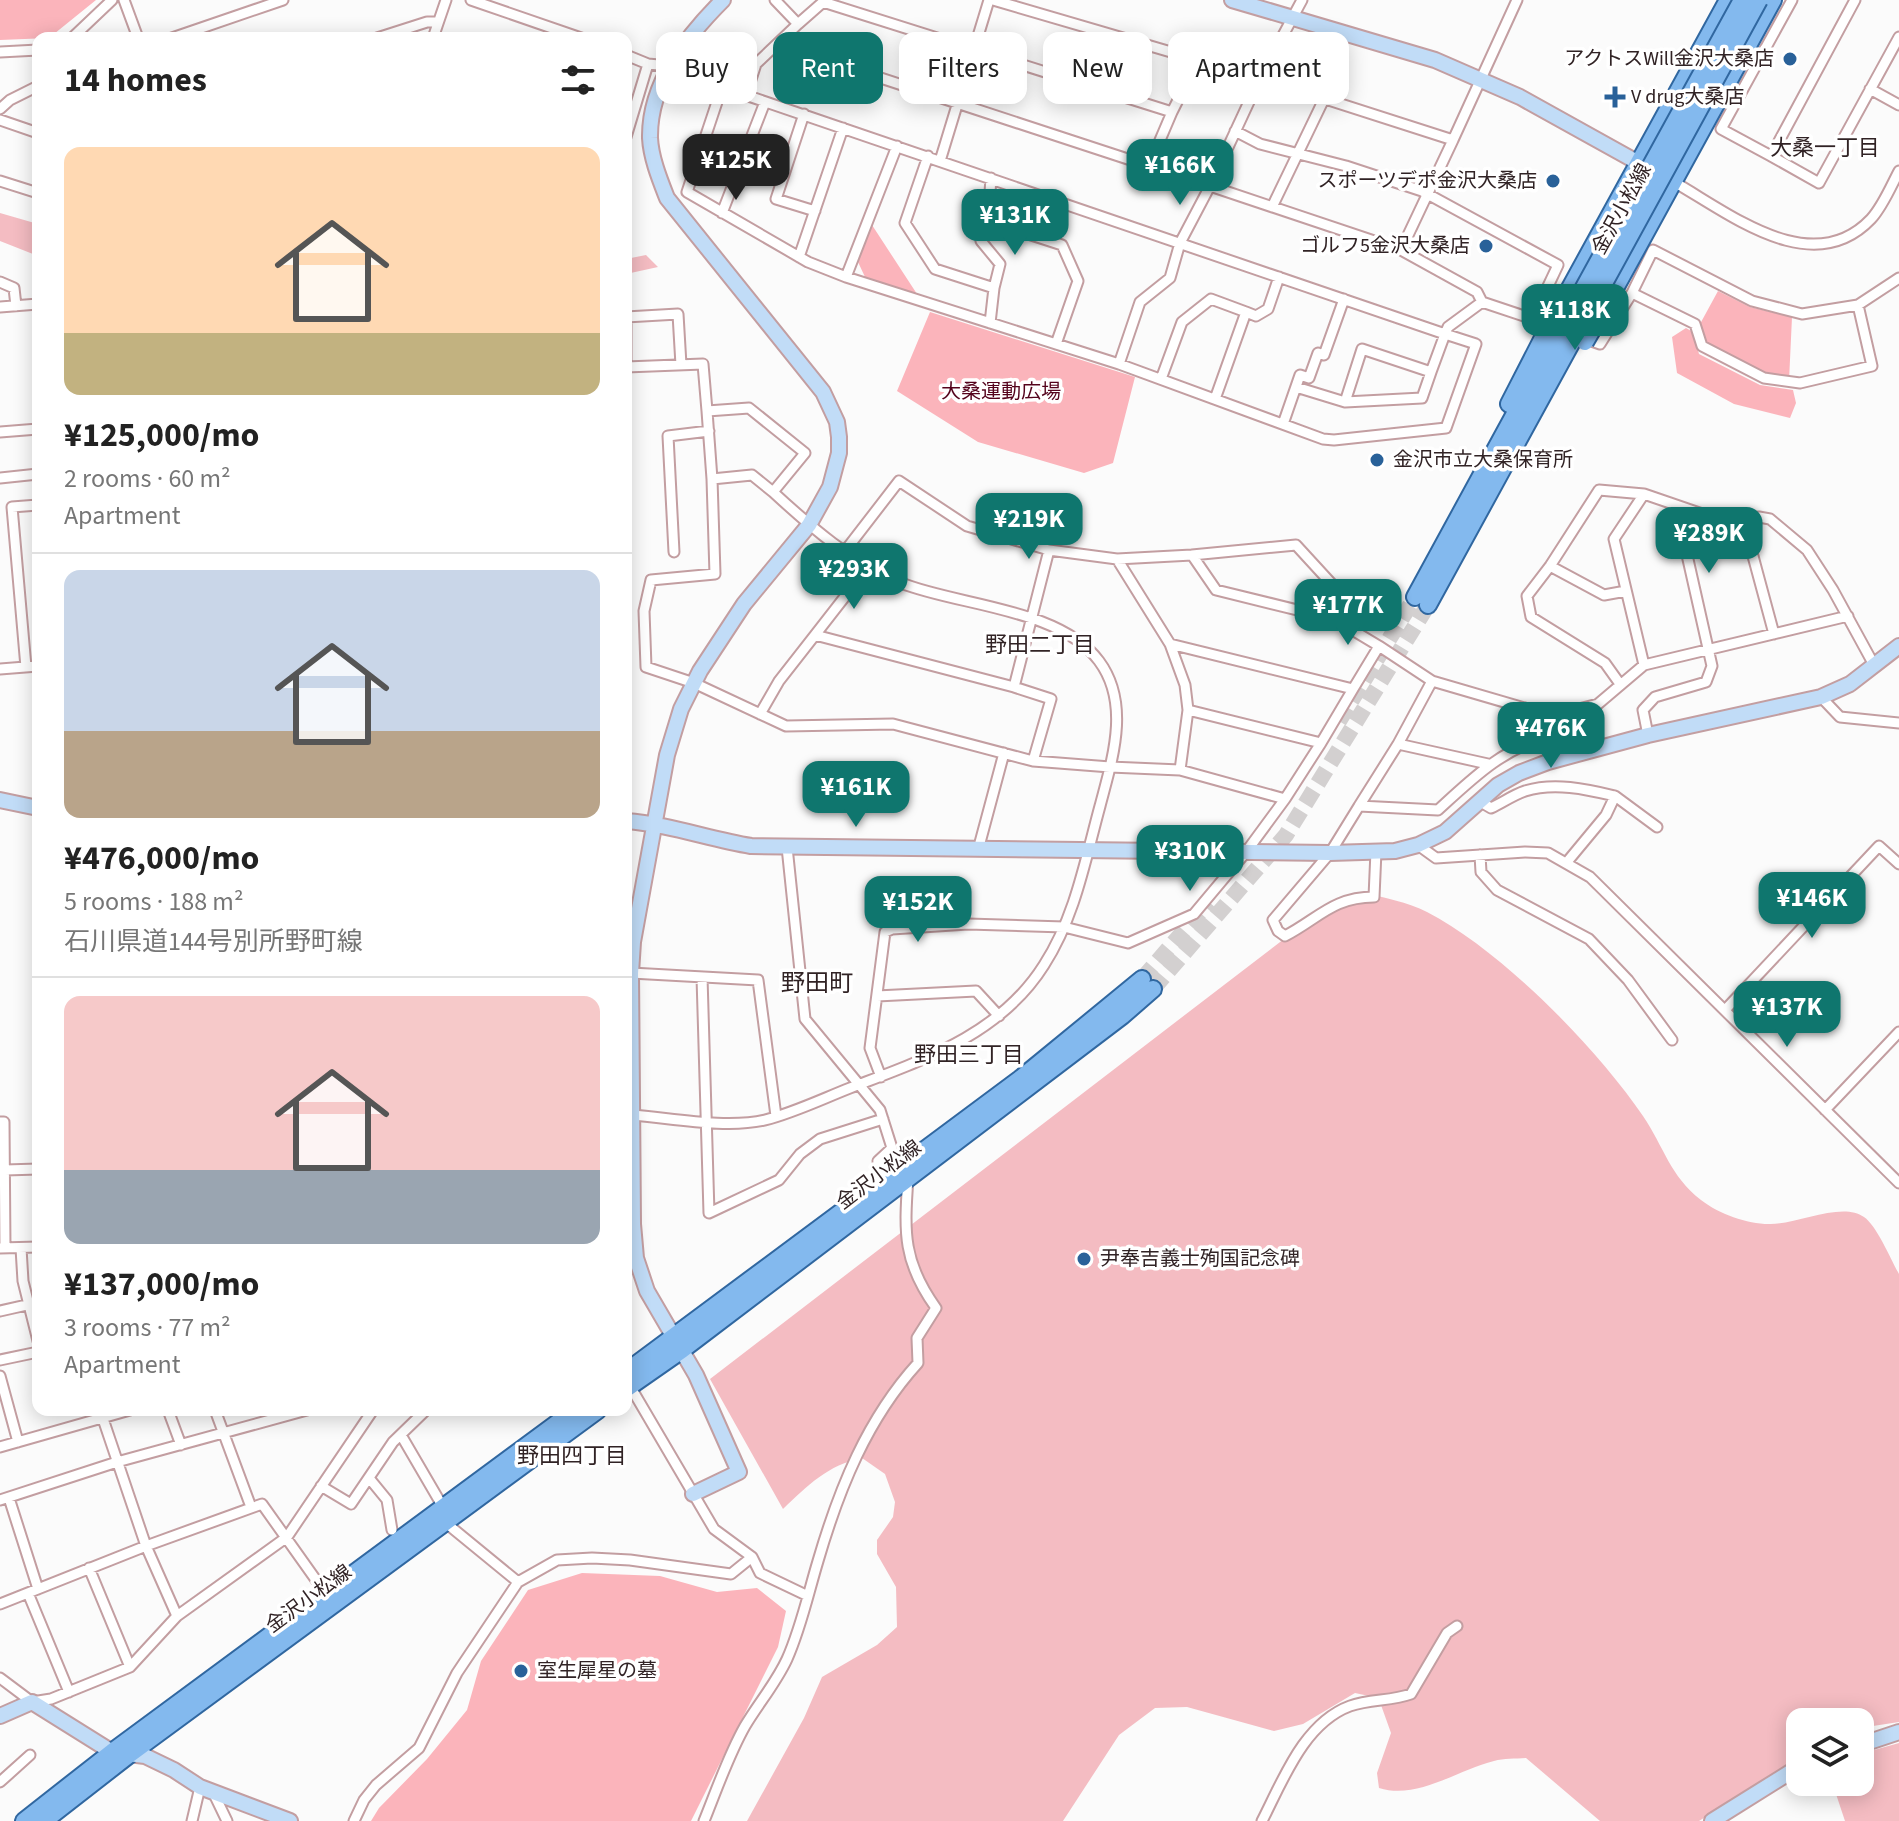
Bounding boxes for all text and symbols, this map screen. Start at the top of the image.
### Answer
chip: Buy [656,32,757,104]
chip: Rent [773,32,883,104]
chip: Filters [899,32,1027,104]
chip: New [1043,32,1152,104]
chip: Apartment [1168,32,1349,104]
place label: アクトスWill金沢大桑店 [1564,45,1774,73]
marker: アクトスWill金沢大桑店 [1781,50,1799,68]
text: 14 homes [64,56,207,105]
icon: filters [556,58,600,102]
place label: V drug大桑店 [1631,83,1744,111]
marker: V drug大桑店 [1606,88,1624,106]
district label: 大桑一丁目 [1770,132,1880,164]
pin: ¥125K [680,134,792,202]
pin: ¥166K [1124,139,1236,207]
text: ¥125K [701,141,771,178]
text: ¥166K [1145,146,1215,183]
street label: 金沢小松線 [1586,158,1658,260]
place label: スポーツデポ金沢大桑店 [1317,167,1537,195]
marker: スポーツデポ金沢大桑店 [1544,172,1562,190]
pin: ¥131K [959,189,1071,257]
text: ¥131K [980,196,1050,233]
icon: home [260,199,404,343]
place label: ゴルフ5金沢大桑店 [1300,232,1470,260]
marker: ゴルフ5金沢大桑店 [1477,237,1495,255]
pin: ¥118K [1519,284,1631,352]
text: ¥118K [1540,291,1610,328]
park label: 大桑運動広場 [941,378,1061,406]
text: ¥125,000/mo [64,411,259,460]
place label: 金沢市立大桑保育所 [1393,446,1573,474]
marker: 金沢市立大桑保育所 [1368,451,1386,469]
text: 2 rooms · 60 m² [64,460,231,497]
pin: ¥219K [973,493,1085,561]
text: Apartment [64,497,181,534]
text: ¥219K [994,500,1064,537]
pin: ¥289K [1653,507,1765,575]
text: ¥289K [1674,514,1744,551]
pin: ¥293K [798,543,910,611]
text: ¥293K [819,550,889,587]
pin: ¥177K [1292,579,1404,647]
text: ¥177K [1313,586,1383,623]
icon: home [260,622,404,766]
district label: 野田二丁目 [985,629,1095,661]
pin: ¥476K [1495,702,1607,770]
text: ¥476K [1516,709,1586,746]
pin: ¥161K [800,761,912,829]
text: ¥161K [821,768,891,805]
pin: ¥310K [1134,825,1246,893]
text: ¥310K [1155,832,1225,869]
text: ¥476,000/mo [64,834,259,883]
pin: ¥146K [1756,872,1868,940]
pin: ¥152K [862,876,974,944]
text: ¥146K [1777,879,1847,916]
text: 5 rooms · 188 m² [64,883,243,920]
text: ¥152K [883,883,953,920]
text: 石川県道144号別所野町線 [64,923,363,960]
district label: 野田町 [781,966,853,1001]
pin: ¥137K [1731,981,1843,1049]
text: ¥137K [1752,988,1822,1025]
district label: 野田三丁目 [914,1039,1024,1071]
icon: home [260,1048,404,1192]
street label: 金沢小松線 [831,1134,927,1216]
place label: 尹奉吉義士殉国記念碑 [1100,1245,1300,1273]
marker: 尹奉吉義士殉国記念碑 [1075,1250,1093,1268]
text: ¥137,000/mo [64,1260,259,1309]
text: 3 rooms · 77 m² [64,1309,231,1346]
text: Apartment [64,1346,181,1383]
district label: 野田四丁目 [517,1440,627,1472]
street label: 金沢小松線 [260,1558,358,1640]
place label: 室生犀星の墓 [537,1657,657,1685]
marker: 室生犀星の墓 [512,1662,530,1680]
map controls [1786,1708,1874,1796]
button: layers [1786,1708,1874,1796]

